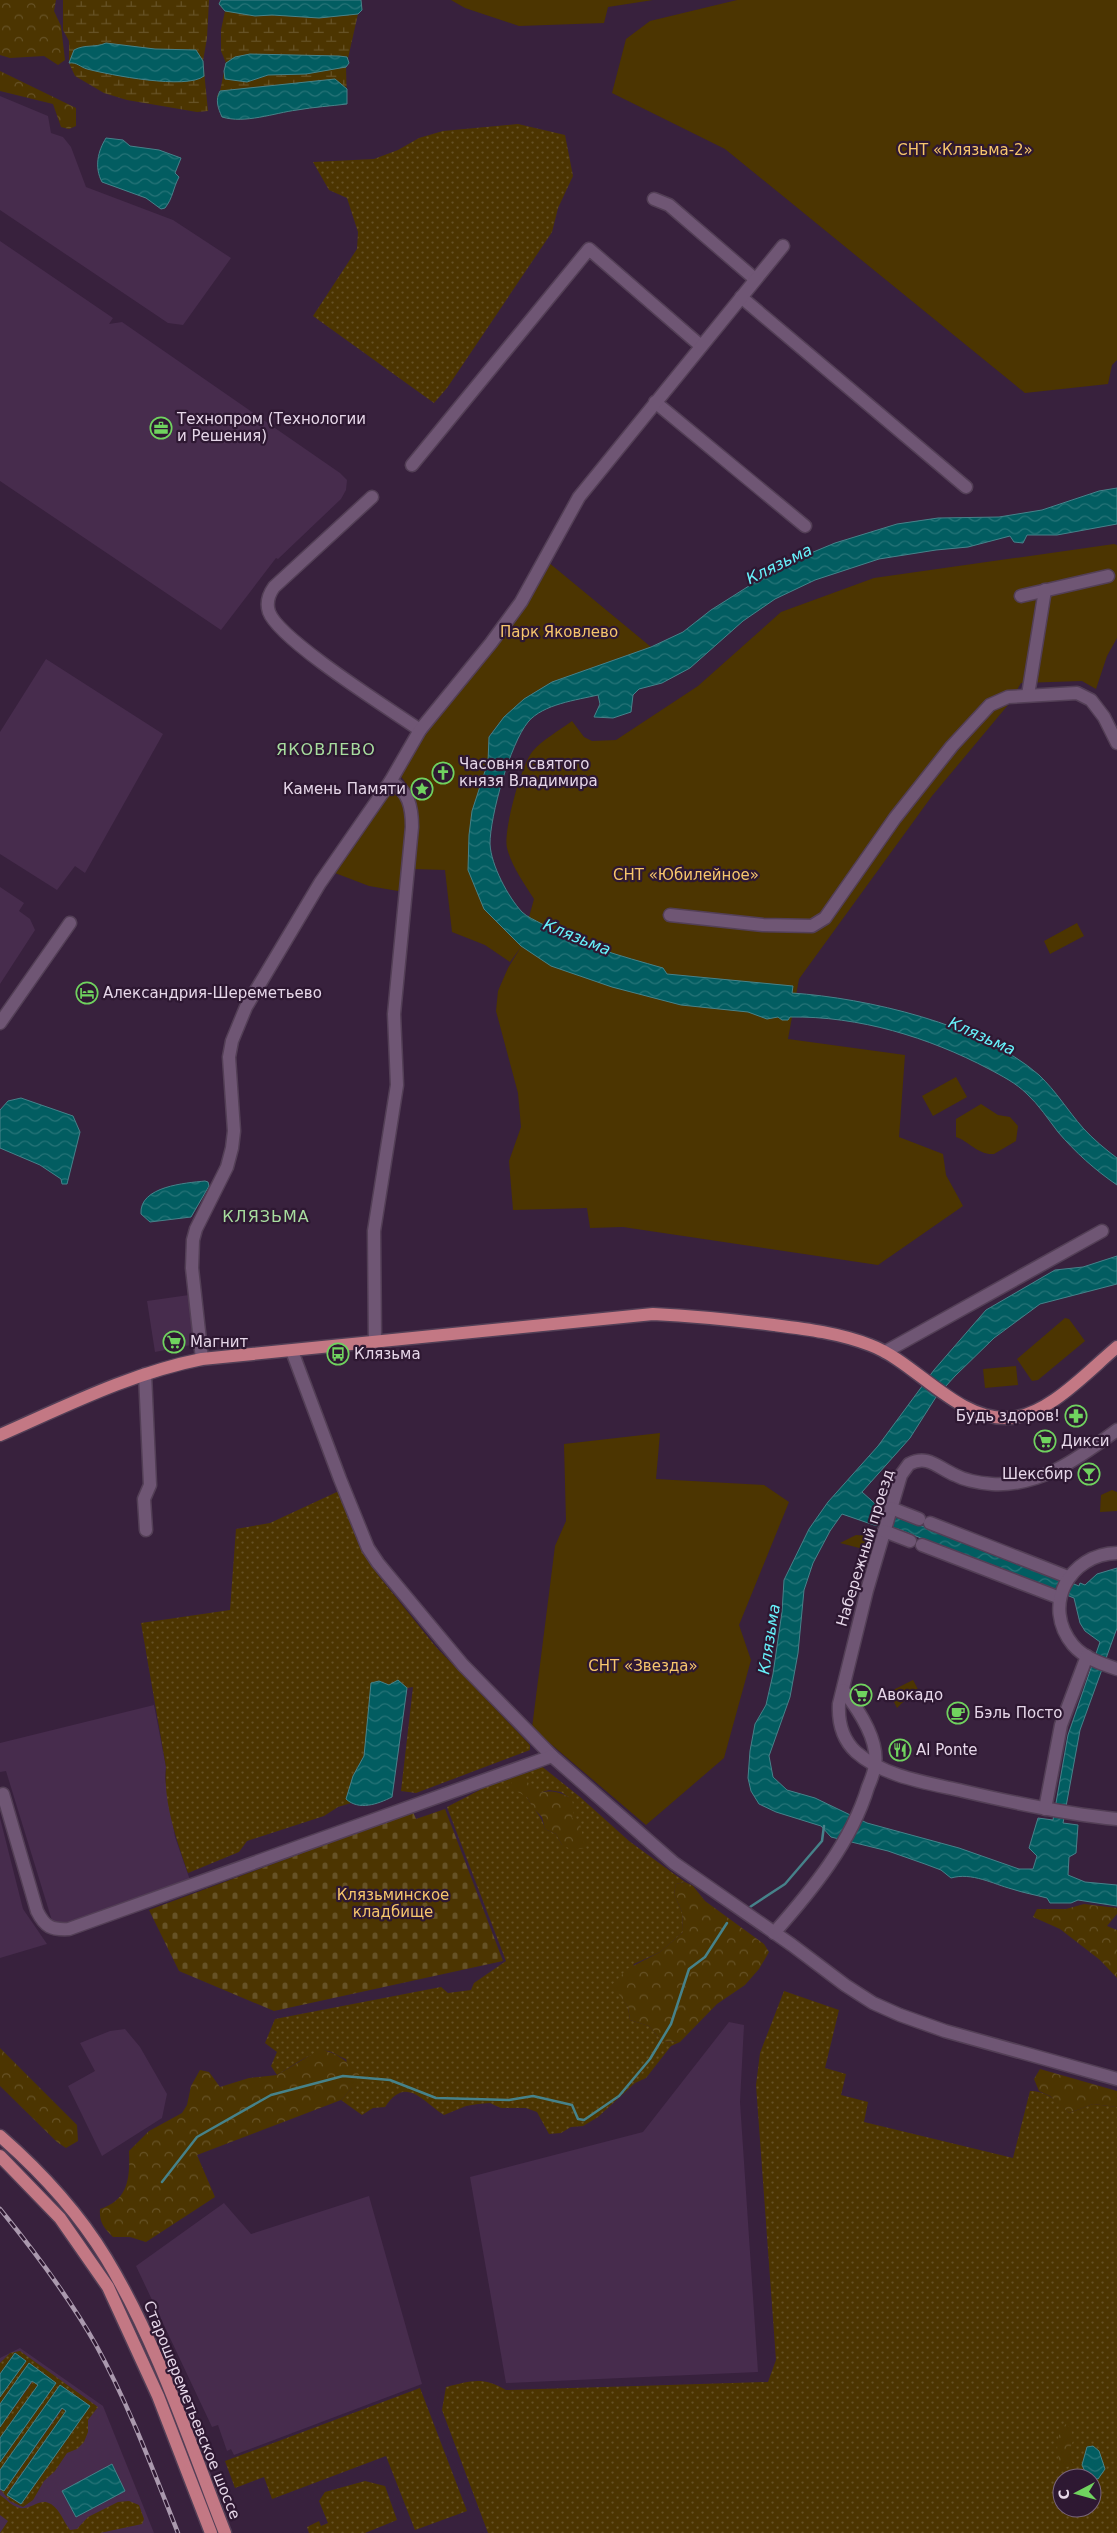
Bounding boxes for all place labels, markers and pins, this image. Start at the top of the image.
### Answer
place label: Технопром (Технологии и Решения) [176,410,366,445]
office icon: Технопром (Технологии и Решения) [149,416,173,440]
place label: Часовня святого князя Владимира [459,755,598,790]
church icon: Часовня святого князя Владимира [431,761,455,785]
place icon: Камень Памяти [410,777,434,801]
place label: Камень Памяти [283,780,406,798]
hotel icon: Александрия-Шереметьево [75,981,99,1005]
place label: Александрия-Шереметьево [103,984,322,1002]
supermarket icon: Магнит [162,1330,186,1354]
place label: Магнит [190,1333,249,1351]
bus stop icon: Клязьма [326,1342,350,1366]
place label: Клязьма [354,1345,421,1363]
pharmacy icon: Будь здоров! [1064,1404,1088,1428]
place label: Будь здоров! [956,1407,1060,1425]
supermarket icon: Дикси [1033,1429,1057,1453]
place label: Дикси [1061,1432,1110,1450]
bar icon: Шексбир [1077,1462,1101,1486]
place label: Шексбир [1002,1465,1073,1483]
supermarket icon: Авокадо [849,1683,873,1707]
place label: Авокадо [877,1686,943,1704]
cafe icon: Бэль Посто [946,1701,970,1725]
place label: Бэль Посто [974,1704,1062,1722]
restaurant icon: Al Ponte [888,1738,912,1762]
place label: Al Ponte [916,1741,978,1759]

